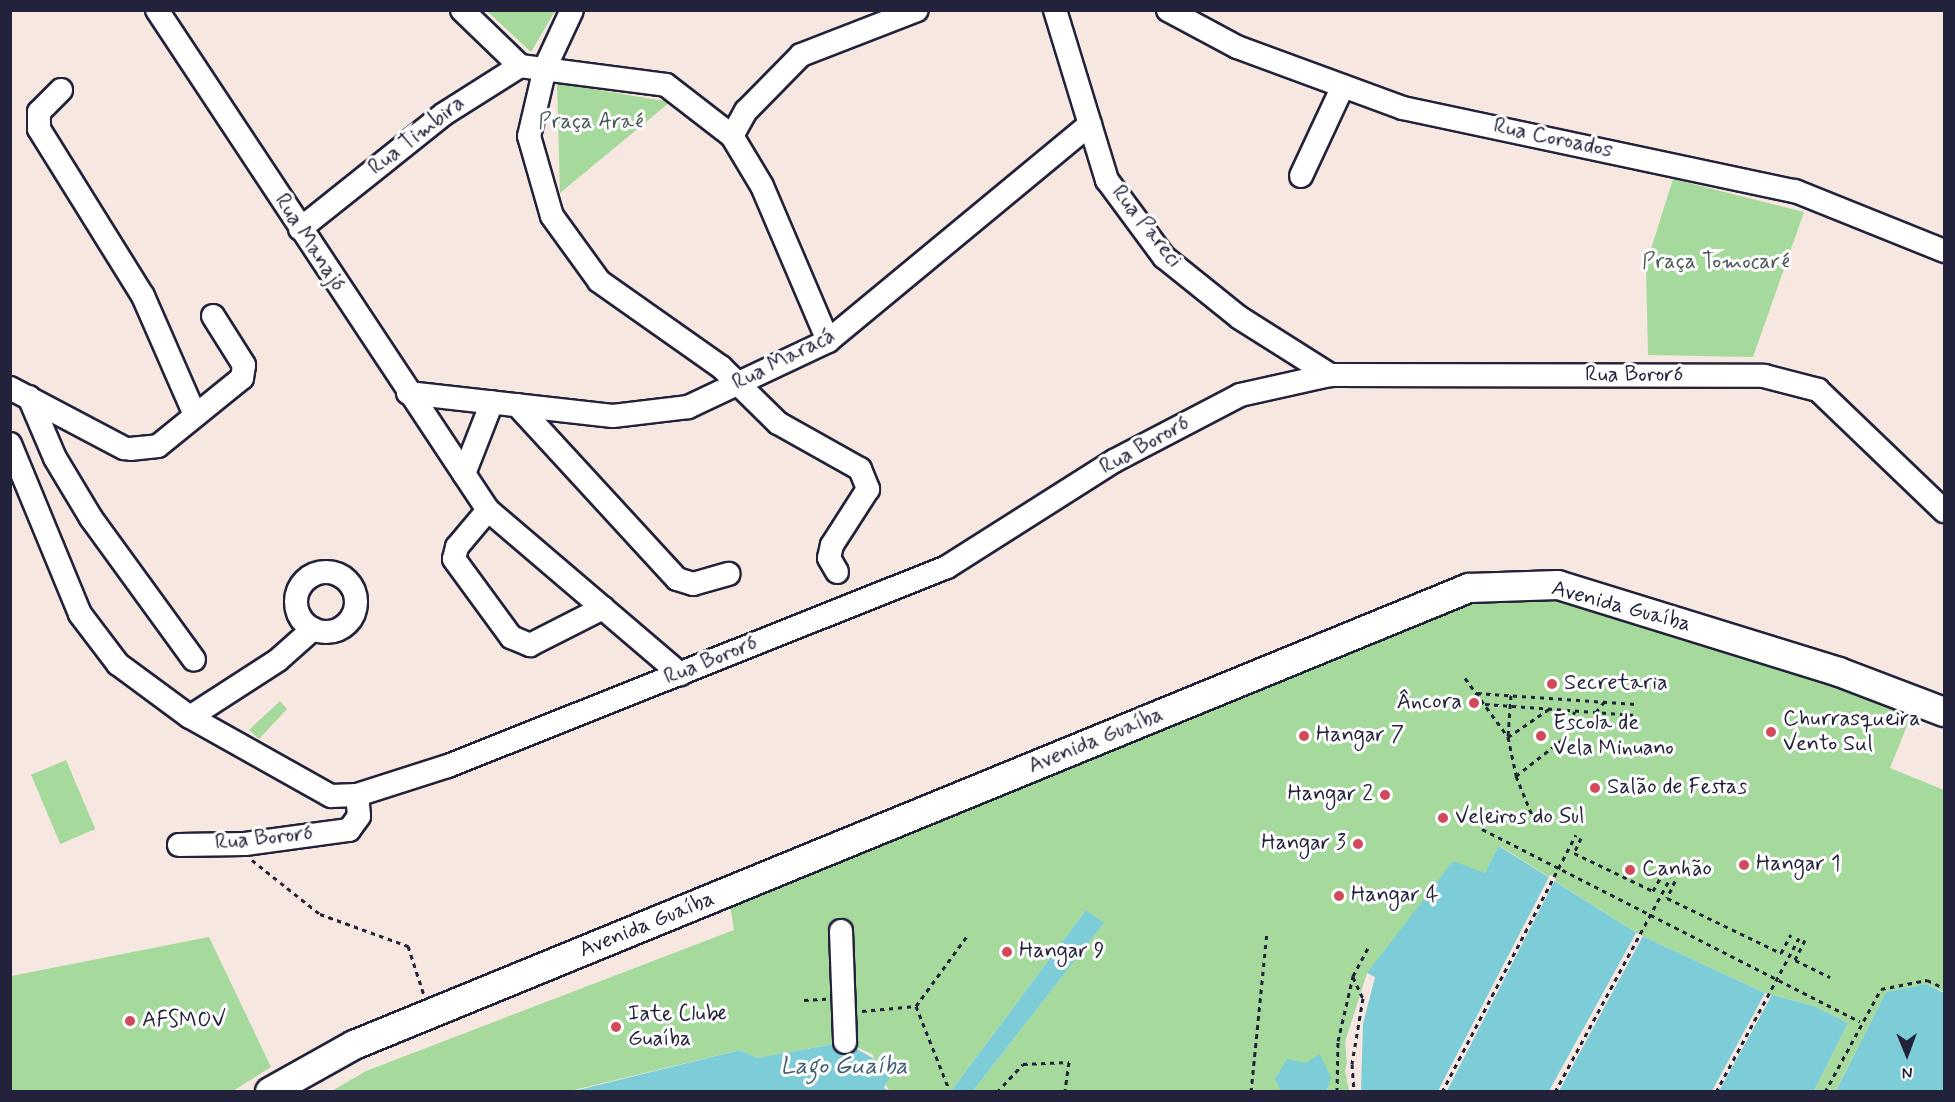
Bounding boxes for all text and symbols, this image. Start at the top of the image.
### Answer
street label: Rua Timbira [364,90,470,182]
park label: Praça Araé [539,110,643,136]
street label: Rua Coroados [1490,113,1616,165]
street label: Rua Pareci [1106,181,1186,273]
street label: Rua Manajó [268,190,350,296]
park label: Praça Tomocaré [1641,250,1791,276]
street label: Rua Maracá [730,324,838,396]
street label: Rua Bororó [1585,363,1683,389]
street label: Rua Bororó [1095,410,1195,482]
street label: Avenida Guaíba [1548,576,1694,638]
street label: Rua Bororó [660,630,762,692]
place label: Secretaria [1564,671,1668,697]
marker: Secretaria [1545,677,1559,691]
place label: Âncora [1397,690,1462,716]
marker: Âncora [1467,696,1481,710]
street label: Avenida Guaíba [1025,702,1167,780]
place label: Churrasqueira Vento Sul [1783,706,1921,758]
place label: Escola de Vela Minuano [1553,710,1682,762]
place label: Hangar 7 [1316,723,1404,749]
marker: Churrasqueira Vento Sul [1764,725,1778,739]
marker: Hangar 7 [1297,729,1311,743]
marker: Escola de Vela Minuano [1534,729,1548,743]
place label: Salão de Festas [1607,775,1748,801]
marker: Salão de Festas [1588,781,1602,795]
place label: Hangar 2 [1287,782,1373,808]
marker: Hangar 2 [1378,788,1392,802]
place label: Veleiros do Sul [1455,805,1585,831]
marker: Veleiros do Sul [1436,811,1450,825]
street label: Rua Bororó [213,821,315,857]
place label: Hangar 3 [1261,831,1346,857]
marker: Hangar 3 [1351,837,1365,851]
place label: Hangar 1 [1756,852,1841,878]
place label: Canhão [1642,857,1712,883]
marker: Hangar 1 [1737,858,1751,872]
marker: Canhão [1623,863,1637,877]
place label: Hangar 4 [1351,883,1439,909]
street label: Avenida Guaíba [576,886,718,964]
marker: Hangar 4 [1332,889,1346,903]
place label: Hangar 9 [1019,939,1105,965]
marker: Hangar 9 [1000,945,1014,959]
place label: Iate Clube Guaíba [628,1001,730,1052]
place label: AFSMOV [142,1008,226,1034]
marker: AFSMOV [123,1014,137,1028]
marker: Iate Clube Guaíba [609,1020,623,1034]
north arrow [1877,1024,1937,1084]
water label: Lago Guaíba [782,1053,906,1081]
text: N [1902,1062,1913,1083]

